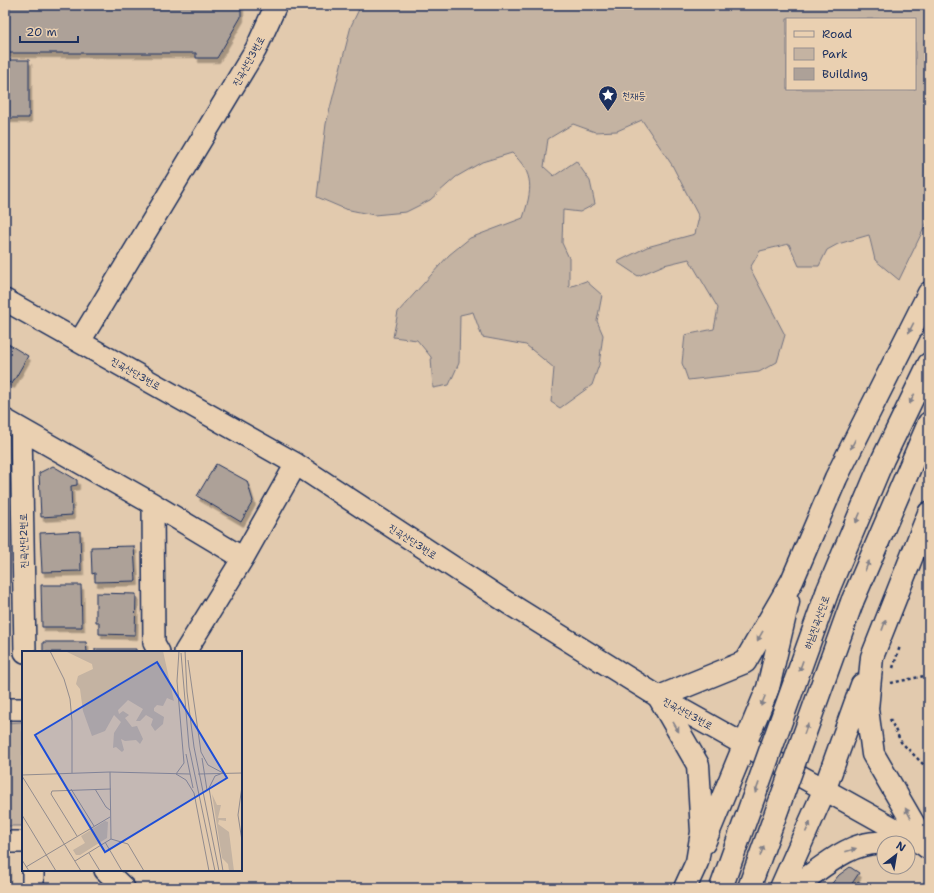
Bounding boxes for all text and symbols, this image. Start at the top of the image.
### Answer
scale bar [20,18,78,44]
legend [786,18,916,90]
text: 20 m [26,24,57,40]
text: Road [822,26,853,42]
street label: 진곡산단3번로 [229,34,268,89]
text: Park [822,46,848,62]
text: Building [822,66,868,82]
place icon: 천재등 [597,84,619,112]
place label: 천재등 [622,89,646,102]
one-way arrow [908,322,915,333]
street label: 진곡산단3번로 [109,354,163,393]
one-way arrow [909,394,915,405]
one-way arrow [850,438,856,449]
one-way arrow [855,512,861,524]
street label: 진곡산단2번로 [17,513,30,569]
street label: 진곡산단3번로 [386,521,439,562]
one-way arrow [864,561,870,572]
street label: 하남진곡산단로 [801,593,832,651]
one-way arrow [881,618,887,630]
one-way arrow [757,630,764,642]
inset map [22,651,242,871]
one-way arrow [797,660,803,672]
street label: 진곡산단3번로 [660,694,715,733]
one-way arrow [759,695,765,707]
one-way arrow [673,721,680,733]
one-way arrow [804,723,810,735]
one-way arrow [754,783,760,795]
one-way arrow [904,807,911,819]
one-way arrow [805,821,811,832]
north arrow [876,835,916,875]
text: N [893,838,909,856]
one-way arrow [760,845,766,857]
one-way arrow [846,847,858,853]

